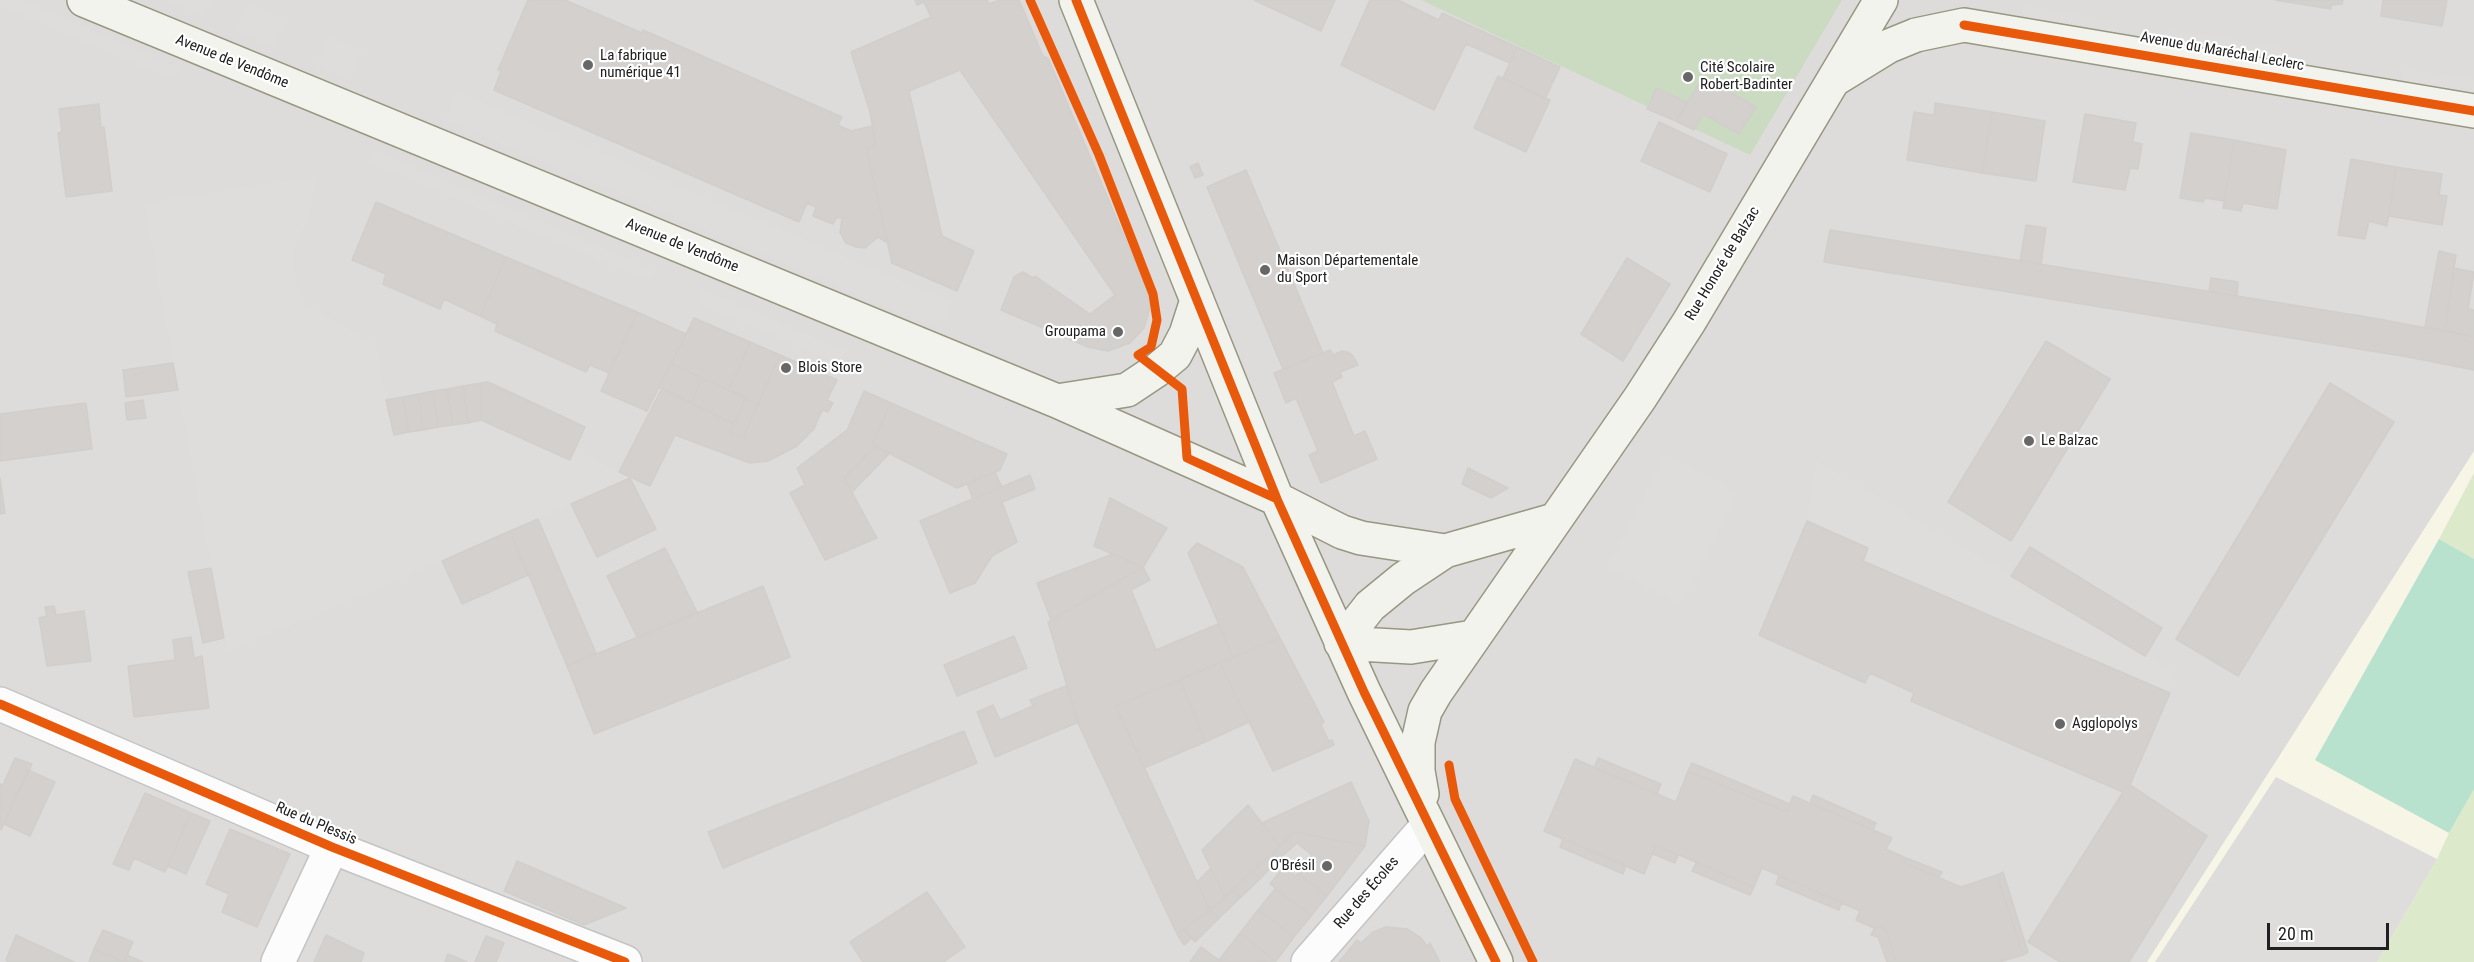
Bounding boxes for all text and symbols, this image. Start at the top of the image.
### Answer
street label: Avenue du Maréchal Leclerc [2139,29,2305,75]
street label: Avenue de Vendôme [173,31,291,93]
place label: La fabrique numérique 41 [600,47,681,82]
marker: La fabrique numérique 41 [581,58,595,72]
place label: Cité Scolaire Robert-Badinter [1700,59,1793,94]
marker: Cité Scolaire Robert-Badinter [1681,70,1695,84]
street label: Rue Honoré de Balzac [1682,204,1764,324]
street label: Avenue de Vendôme [623,215,741,277]
place label: Maison Départementale du Sport [1277,252,1418,287]
marker: Maison Départementale du Sport [1258,263,1272,277]
place label: Groupama [1045,323,1106,341]
marker: Groupama [1111,325,1125,339]
place label: Blois Store [798,359,862,377]
marker: Blois Store [779,361,793,375]
place label: Le Balzac [2041,432,2098,450]
marker: Le Balzac [2022,434,2036,448]
place label: Agglopolys [2072,715,2138,733]
marker: Agglopolys [2053,717,2067,731]
street label: Rue du Plessis [273,799,359,849]
street label: Rue des Écoles [1331,853,1403,933]
place label: O'Brésil [1270,857,1315,875]
marker: O'Brésil [1320,859,1334,873]
scale bar [2270,911,2392,949]
text: 20 m [2278,923,2313,944]

